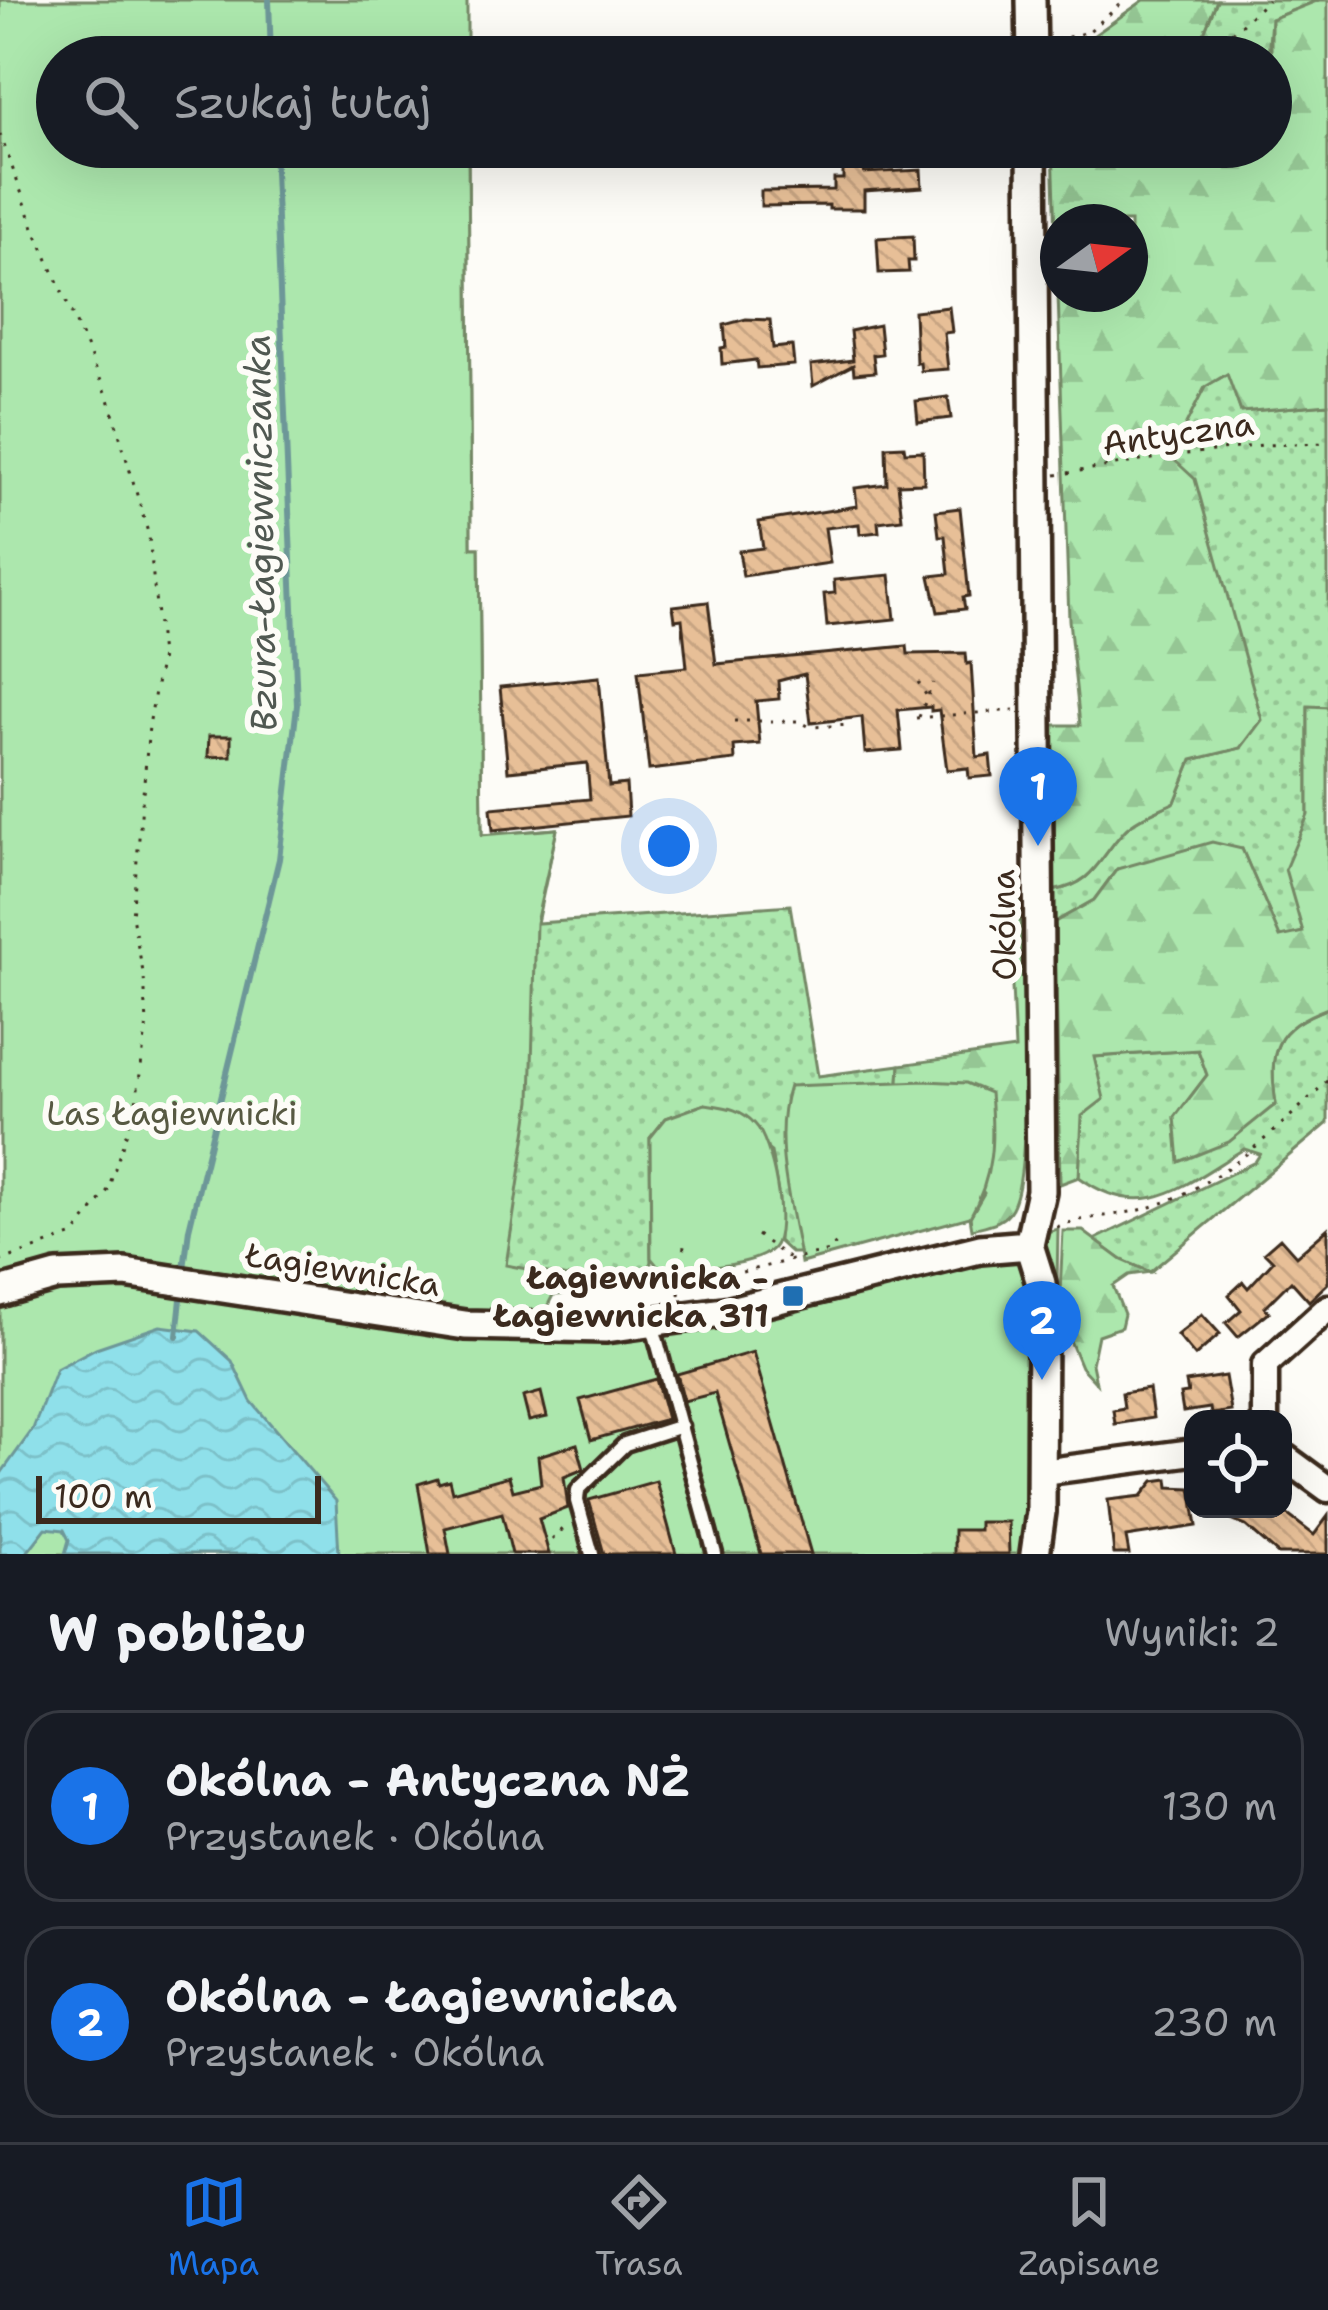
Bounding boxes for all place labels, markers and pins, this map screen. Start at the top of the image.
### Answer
pin: 1 [999,747,1077,846]
place label: Łagiewnicka - Łagiewnicka 311 [492,1255,769,1338]
pin: 2 [1003,1281,1081,1380]
marker: Łagiewnicka - Łagiewnicka 311 [780,1283,806,1309]

